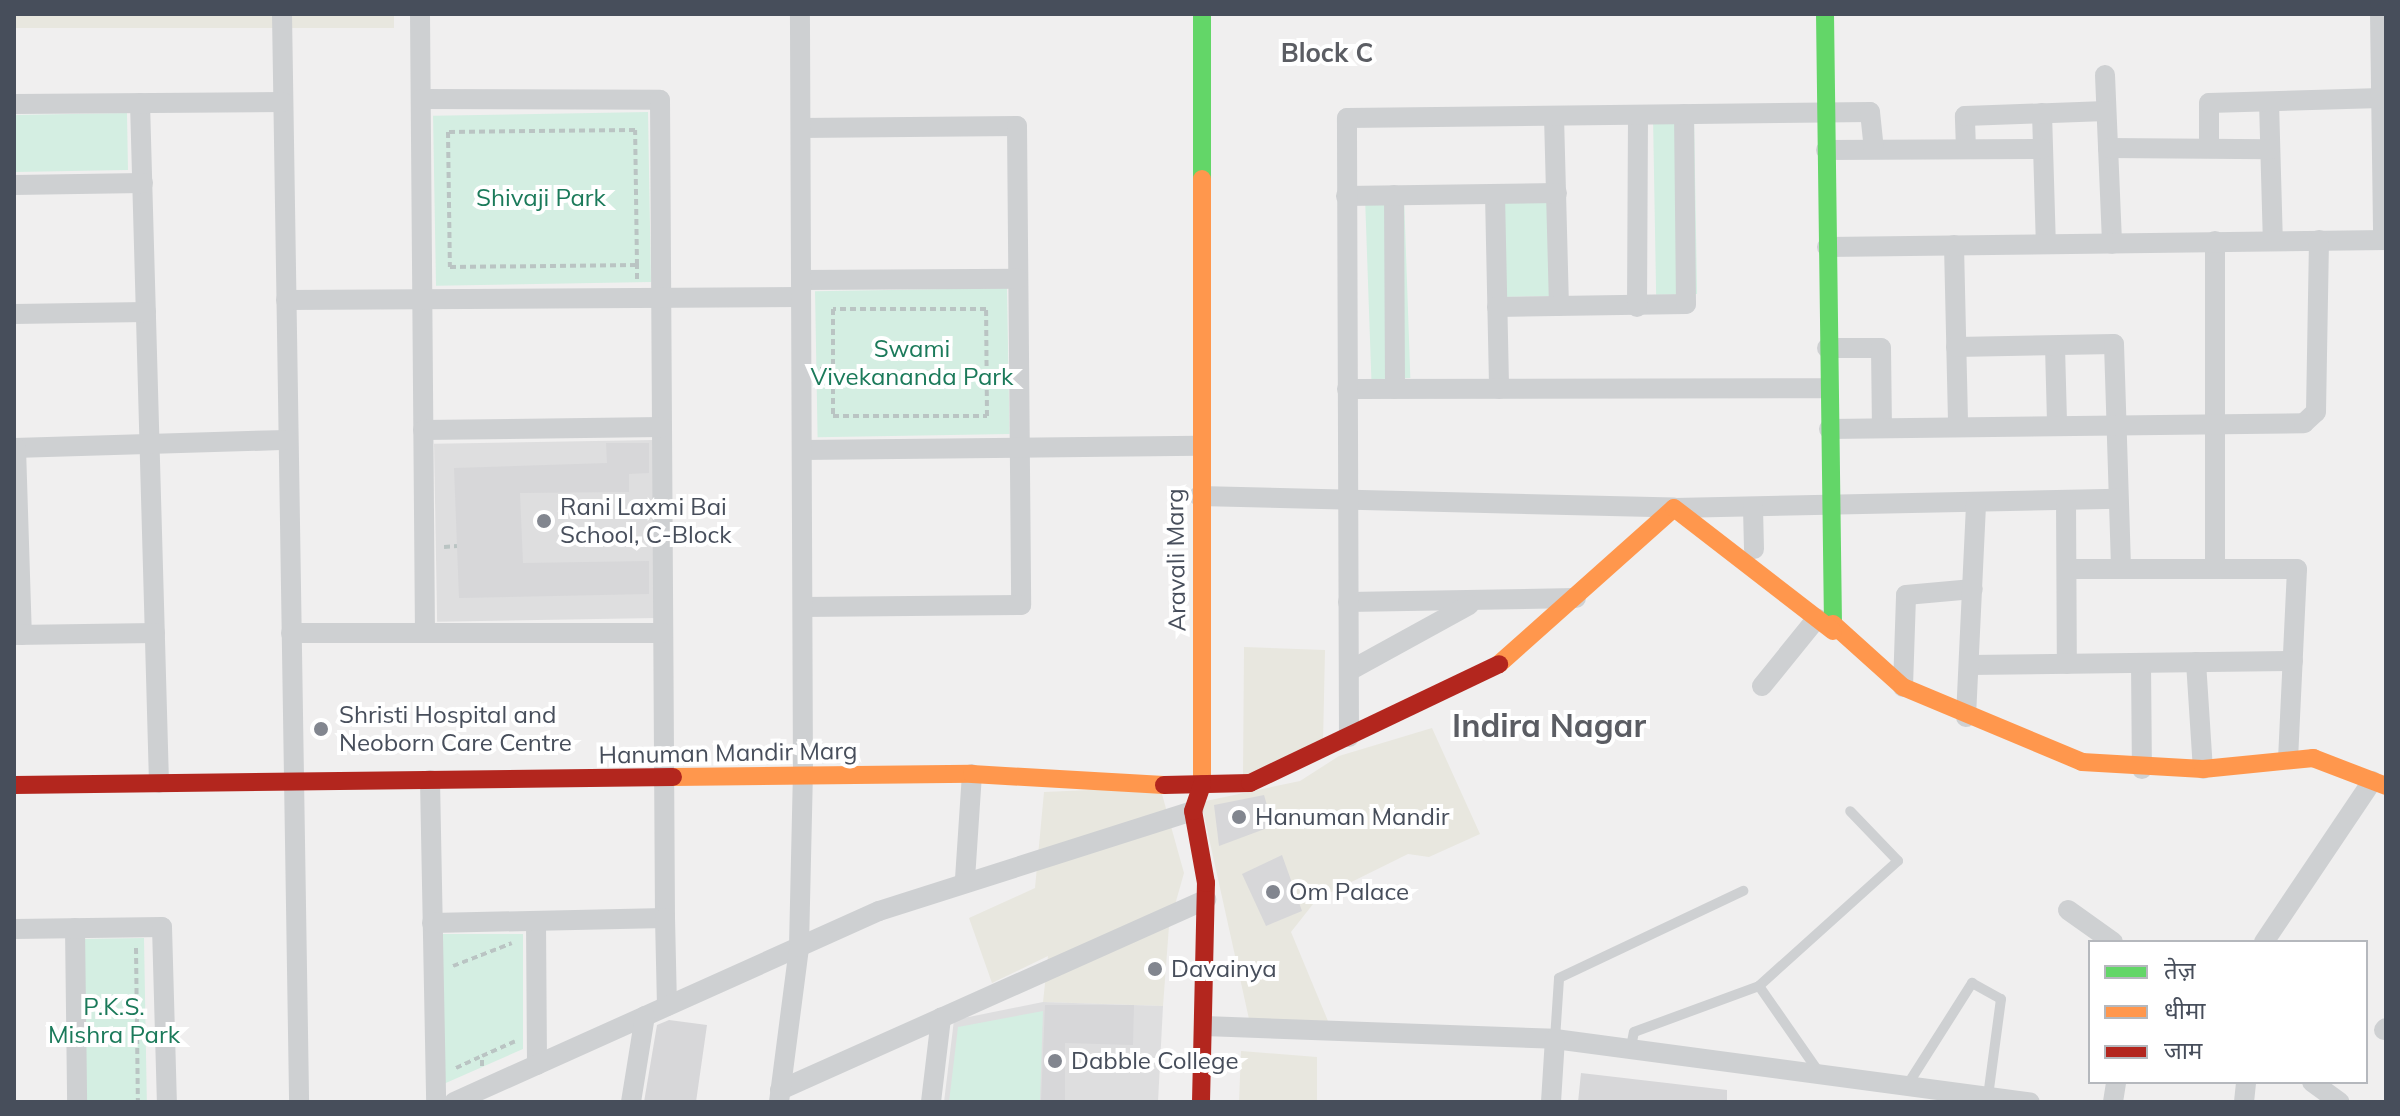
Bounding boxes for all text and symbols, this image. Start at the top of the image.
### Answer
district label: Block C [1281,37,1373,69]
park label: Shivaji Park [476,184,606,212]
park label: Swami Vivekananda Park [811,335,1013,391]
street label: Aravali Marg [1160,488,1192,632]
place label: Rani Laxmi Bai School, C-Block [560,493,732,549]
marker: Rani Laxmi Bai School, C-Block [535,512,553,530]
place label: Shristi Hospital and Neoborn Care Centre [339,701,572,757]
district label: Indira Nagar [1452,706,1646,744]
marker: Shristi Hospital and Neoborn Care Centre [310,718,332,740]
street label: Hanuman Mandir Marg [598,736,858,770]
place label: Hanuman Mandir [1255,803,1449,831]
marker: Hanuman Mandir [1230,808,1248,826]
place label: Om Palace [1289,878,1409,906]
marker: Om Palace [1264,883,1282,901]
legend [2088,940,2368,1084]
place label: Davainya [1171,955,1277,983]
text: तेज़ [2164,955,2196,985]
marker: Davainya [1146,960,1164,978]
park label: P.K.S. Mishra Park [48,993,180,1049]
text: धीमा [2164,995,2206,1025]
text: जाम [2164,1035,2202,1065]
place label: Dabble College [1071,1047,1238,1075]
marker: Dabble College [1046,1052,1064,1070]

